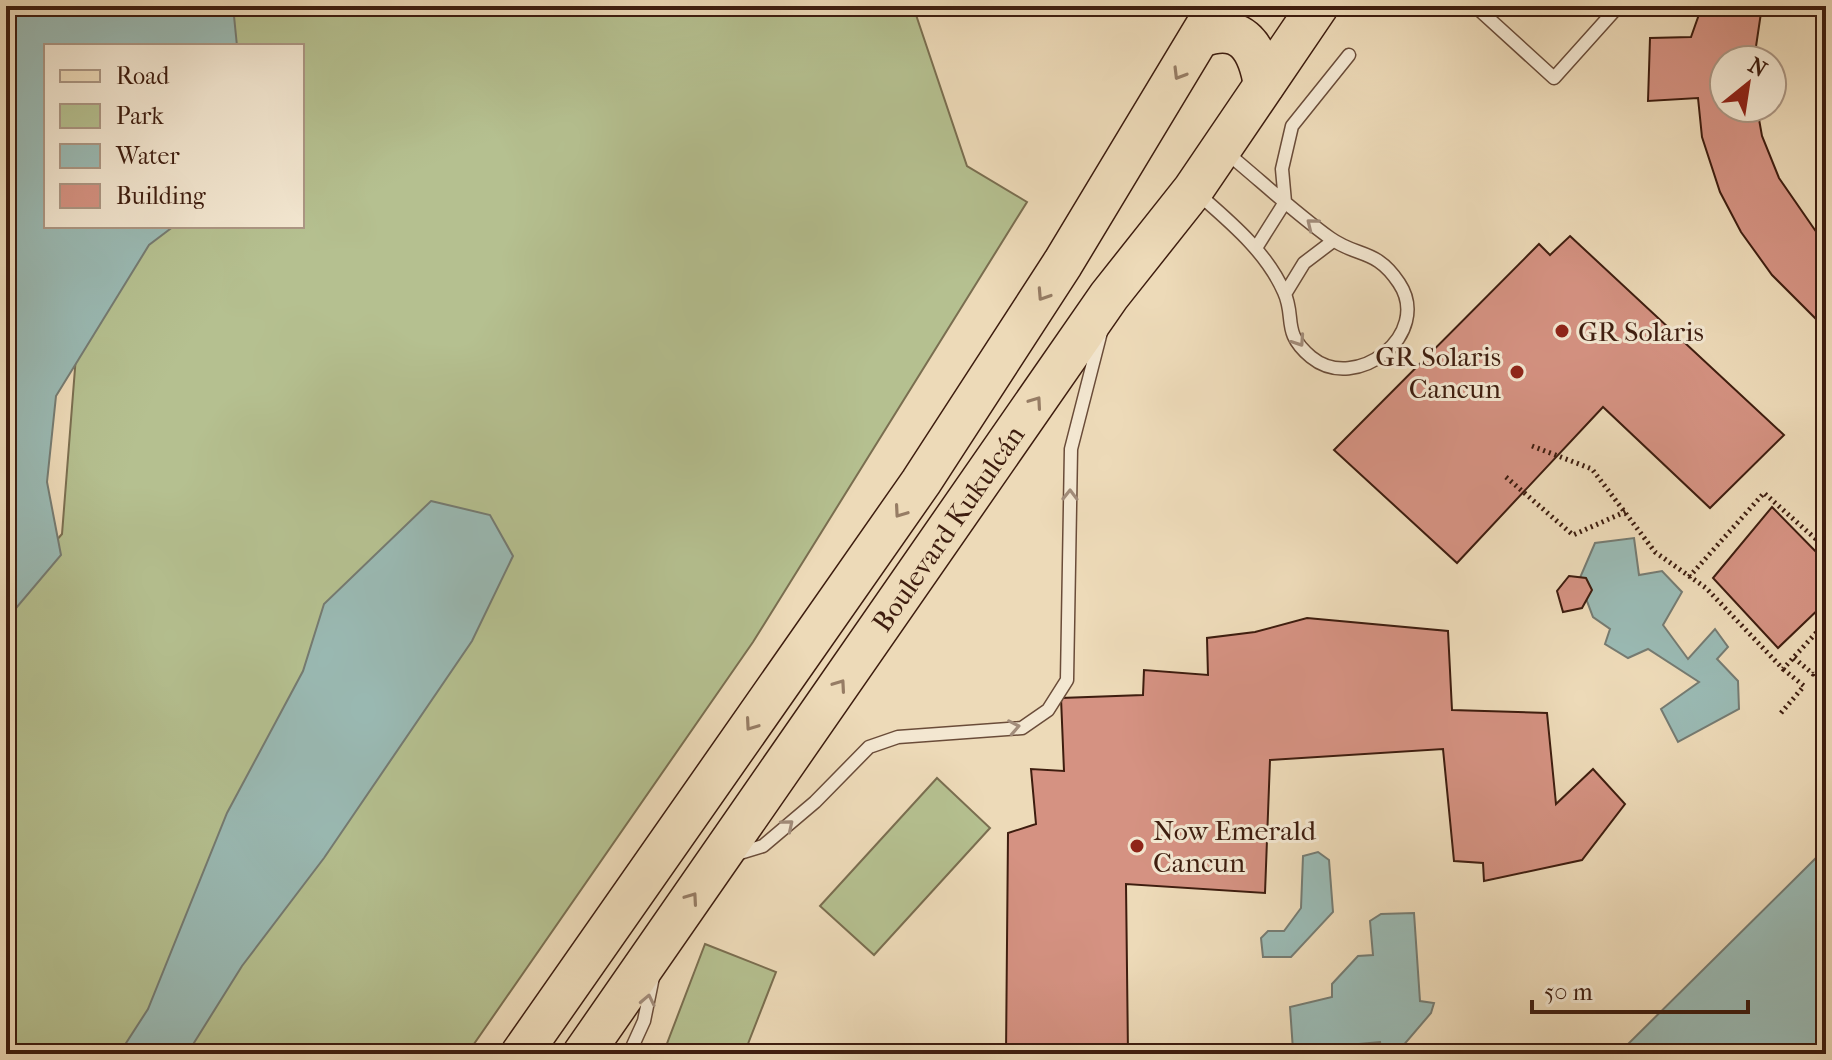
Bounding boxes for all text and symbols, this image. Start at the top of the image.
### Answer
legend [44,44,304,228]
north arrow [1708,44,1788,124]
text: N [1744,52,1771,83]
text: Road [116,62,170,90]
one-way arrow [1174,65,1189,79]
text: Park [116,102,164,130]
text: Water [115,142,180,170]
text: Building [116,182,207,210]
one-way arrow [1306,219,1321,233]
one-way arrow [1037,286,1052,301]
place label: GR Solaris [1578,315,1704,348]
marker: GR Solaris [1553,322,1571,340]
one-way arrow [1289,332,1304,347]
place label: GR Solaris Cancun [1375,340,1501,405]
marker: GR Solaris Cancun [1508,363,1526,381]
one-way arrow [1026,396,1041,410]
street label: Boulevard Kukulcán [865,419,1031,638]
one-way arrow [1062,488,1079,501]
one-way arrow [895,504,910,518]
one-way arrow [830,679,845,693]
one-way arrow [746,717,761,731]
one-way arrow [1007,719,1020,736]
place label: Now Emerald Cancun [1153,814,1317,879]
one-way arrow [778,820,793,835]
marker: Now Emerald Cancun [1128,837,1146,855]
one-way arrow [682,892,697,907]
scale bar [1532,964,1748,1014]
text: 50 m [1544,978,1593,1006]
one-way arrow [639,994,656,1007]

